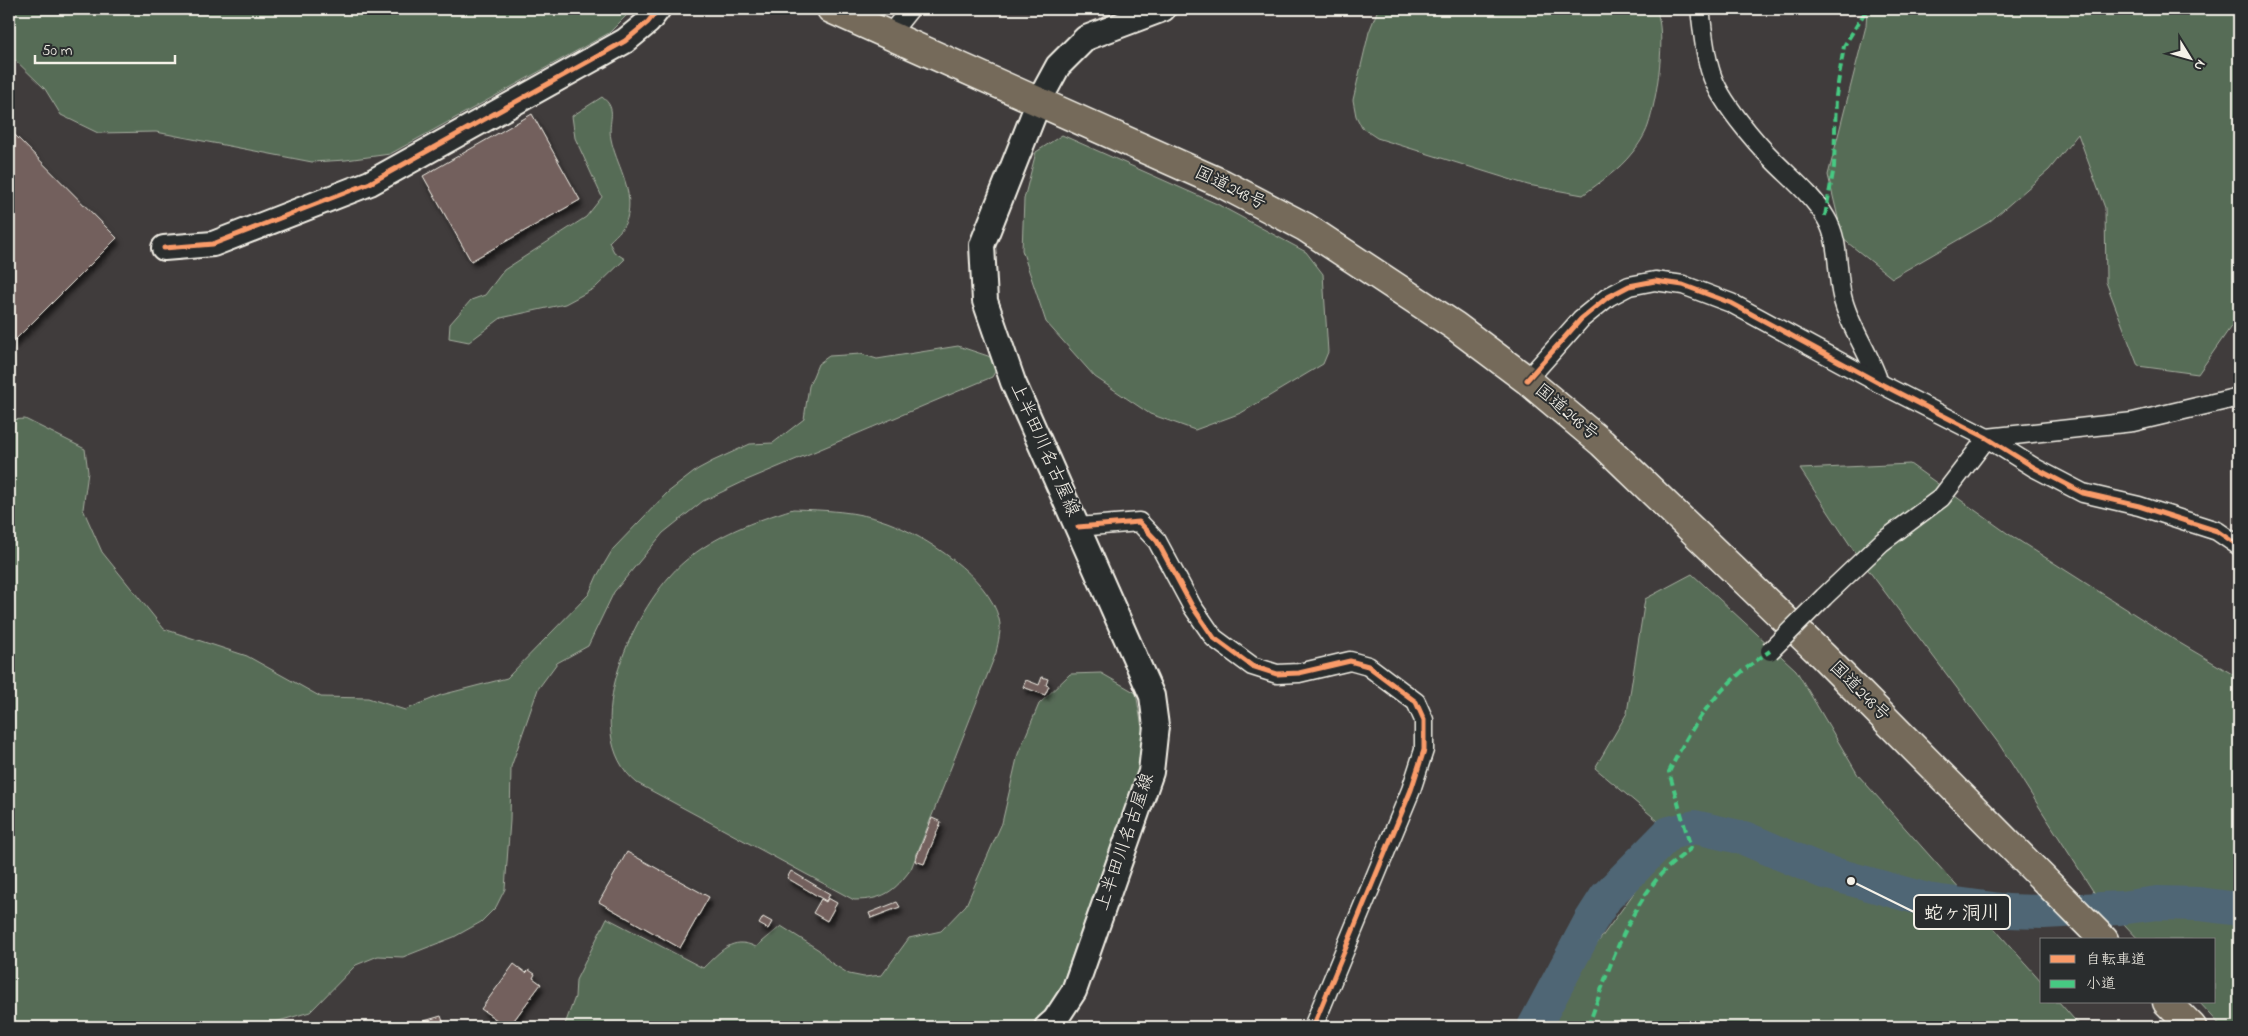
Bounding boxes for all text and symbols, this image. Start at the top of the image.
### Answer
scale bar [35,32,175,64]
north arrow [2166,32,2216,82]
text: 50 m [42,40,73,62]
text: N [2188,55,2210,75]
street label: 国道248号 [1190,160,1270,218]
street label: 国道248号 [1528,378,1604,448]
street label: 上半田川名古屋線 [1003,379,1085,521]
street label: 国道248号 [1823,656,1895,728]
street label: 上半田川名古屋線 [1090,770,1162,914]
callout: 蛇ヶ洞川 [1914,895,2010,929]
text: 蛇ヶ洞川 [1924,901,2000,928]
legend [2040,938,2216,1004]
text: 自転車道 [2086,949,2146,971]
text: 小道 [2086,973,2116,995]

